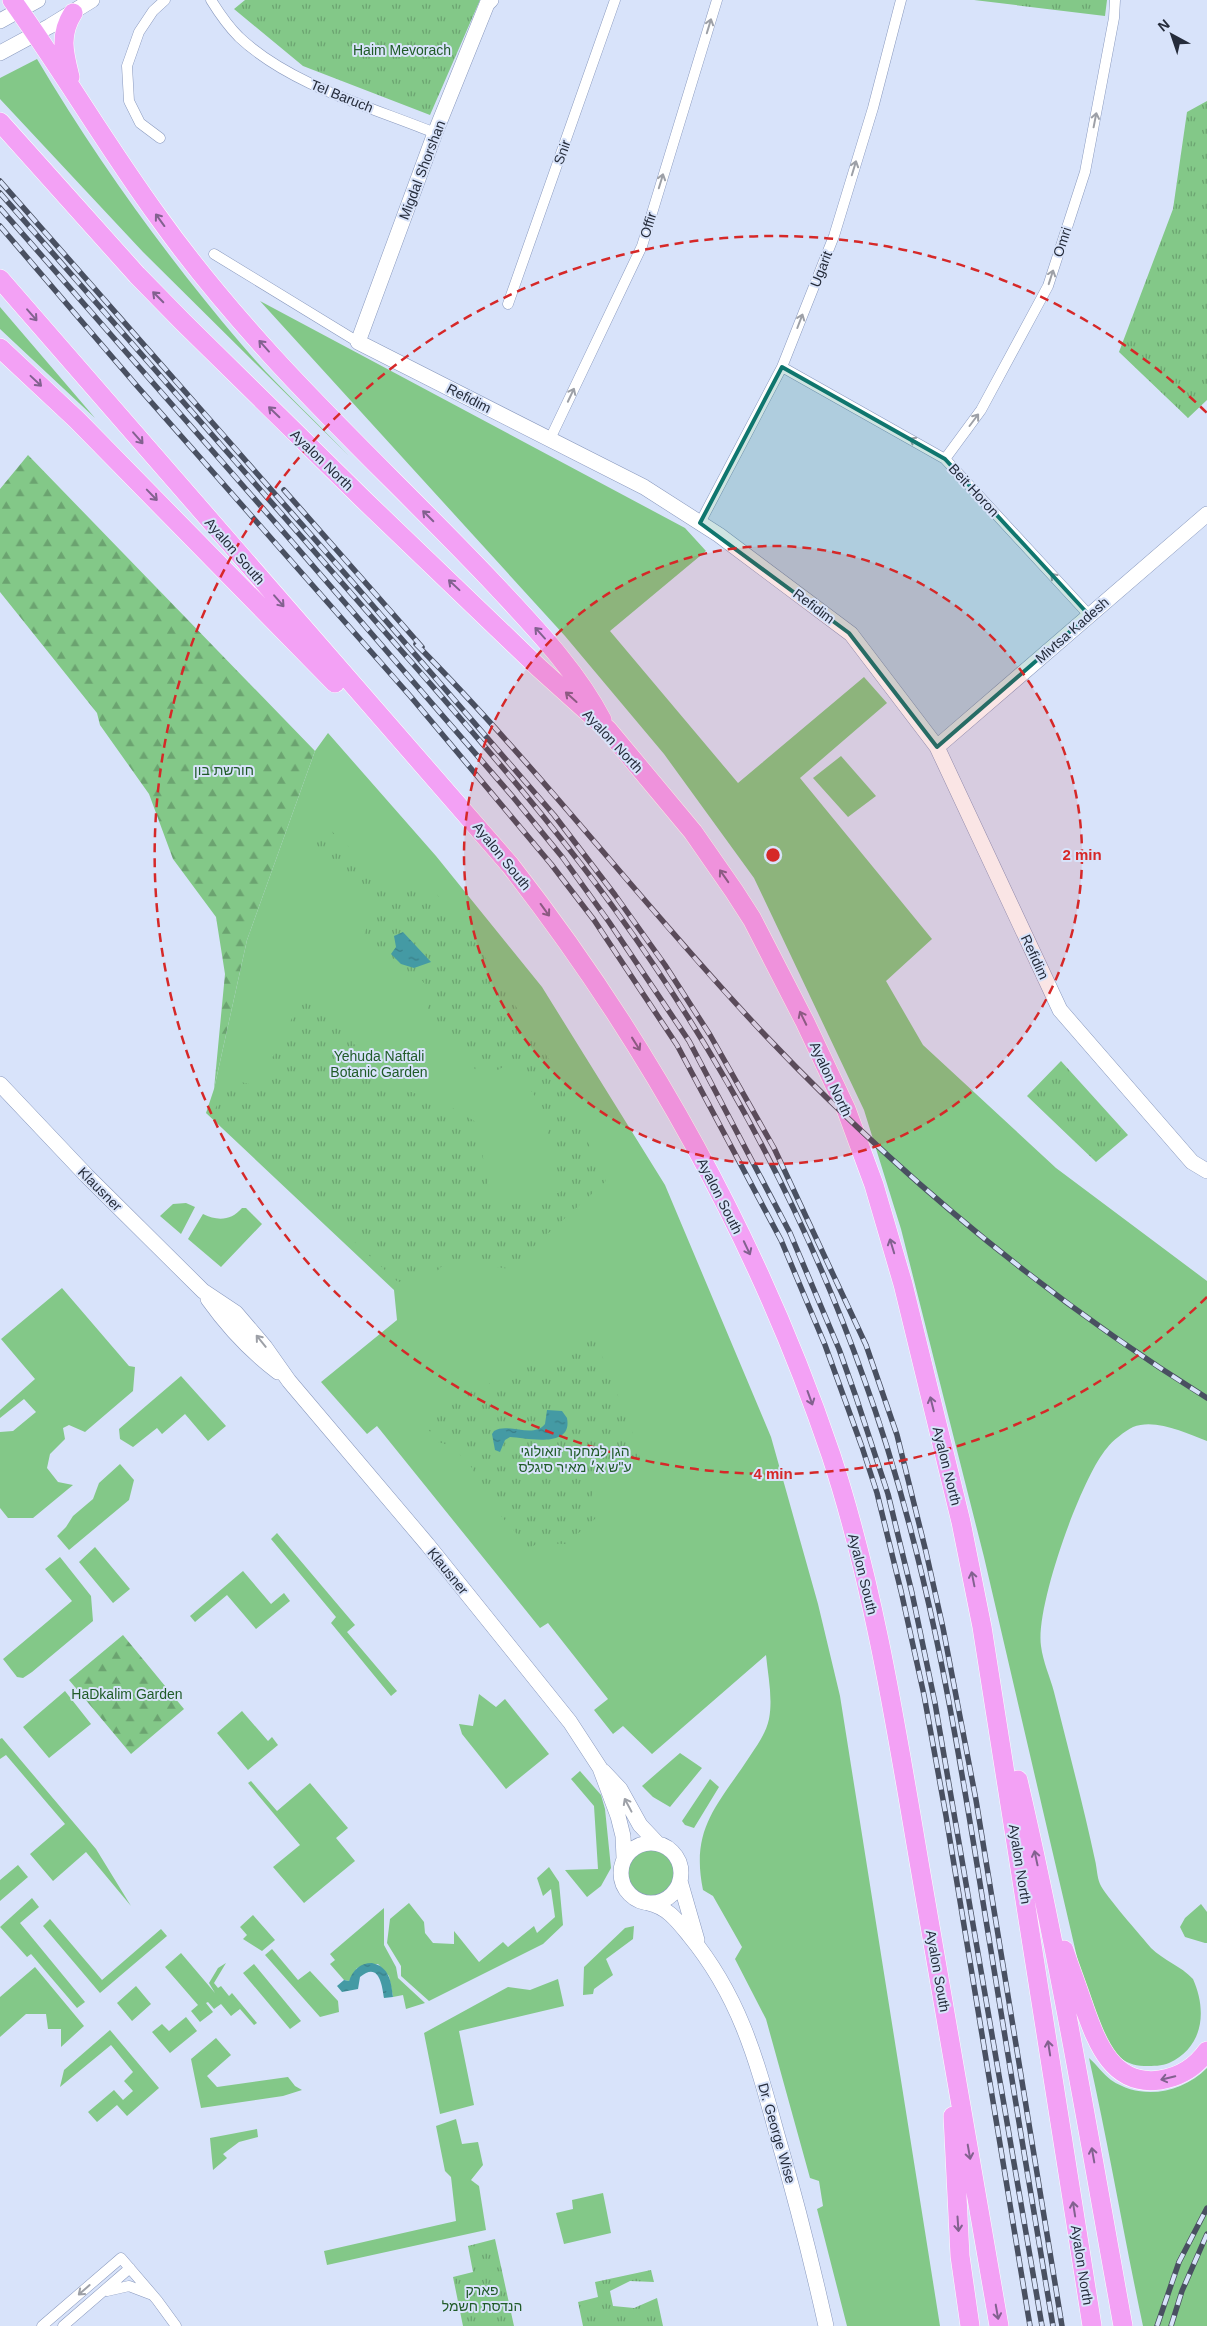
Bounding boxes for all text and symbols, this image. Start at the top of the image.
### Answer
north arrow [1147,10,1197,60]
text: N [1155,16,1173,34]
one-way arrow [704,18,714,34]
park label: Haim Mevorach [353,42,451,58]
street label: Tel Baruch [308,76,376,116]
one-way arrow [1090,113,1100,129]
street label: Migdal Shorshan [396,118,448,222]
street label: Snir [550,137,574,166]
one-way arrow [850,161,860,177]
one-way arrow [657,174,667,190]
street label: Offir [637,210,660,240]
one-way arrow [155,214,166,227]
street label: Omri [1050,225,1074,259]
street label: Ugarit [807,249,835,289]
one-way arrow [1046,269,1056,285]
one-way arrow [153,292,165,304]
one-way arrow [26,309,38,322]
one-way arrow [796,314,805,330]
one-way arrow [258,339,269,352]
one-way arrow [29,375,42,387]
street label: Refidim [444,380,494,416]
one-way arrow [567,388,576,403]
one-way arrow [267,406,280,418]
one-way arrow [969,413,979,427]
street label: Ayalon North [287,426,357,494]
one-way arrow [132,432,144,445]
one-way arrow [908,437,923,447]
street label: Beit Horon [946,460,1002,520]
one-way arrow [145,489,157,501]
one-way arrow [422,510,434,522]
street label: Ayalon South [202,514,268,588]
one-way arrow [1050,573,1062,586]
one-way arrow [447,579,460,591]
street label: Refidim [790,585,838,627]
one-way arrow [273,594,285,607]
street label: Mivtsa Kadesh [1032,594,1112,666]
one-way arrow [534,627,545,640]
one-way arrow [565,692,578,703]
street label: Ayalon North [580,706,646,776]
park label: חורשת בון [194,762,254,778]
street label: Ayalon South [470,819,534,893]
centre of rings [764,846,782,864]
text: 2 min [1062,846,1102,863]
one-way arrow [719,869,729,883]
one-way arrow [540,902,550,916]
street label: Refidim [1018,932,1052,982]
one-way arrow [798,1011,807,1026]
one-way arrow [631,1037,641,1051]
street label: Ayalon North [807,1039,855,1119]
park label: Yehuda Naftali Botanic Garden [330,1048,428,1080]
street label: Ayalon South [694,1155,746,1237]
street label: Klausner [75,1164,125,1214]
one-way arrow [886,1239,896,1255]
one-way arrow [742,1240,752,1255]
one-way arrow [255,1335,266,1348]
one-way arrow [806,1390,815,1405]
one-way arrow [927,1396,936,1412]
street label: Ayalon North [929,1425,965,1507]
park label: הגן למחקר זואולוגי ע"ש א׳ מאיר סיגלס [518,1443,632,1475]
text: 4 min [753,1465,793,1482]
street label: Ayalon South [845,1532,881,1616]
street label: Klausner [424,1544,472,1598]
one-way arrow [968,1571,978,1587]
park label: HaDkalim Garden [71,1686,183,1702]
one-way arrow [623,1798,633,1813]
street label: Ayalon North [1006,1823,1034,1905]
one-way arrow [1031,1851,1040,1867]
street label: Ayalon South [923,1929,953,2013]
one-way arrow [1043,2040,1053,2056]
one-way arrow [1160,2074,1176,2083]
street label: Dr. George Wise [755,2081,799,2185]
one-way arrow [965,2144,975,2160]
one-way arrow [1087,2148,1097,2164]
one-way arrow [1068,2201,1078,2217]
one-way arrow [953,2215,963,2231]
street label: Ayalon North [1068,2224,1096,2306]
park label: פארק הנדסת חשמל [442,2282,522,2314]
one-way arrow [77,2284,90,2296]
one-way arrow [993,2304,1003,2320]

